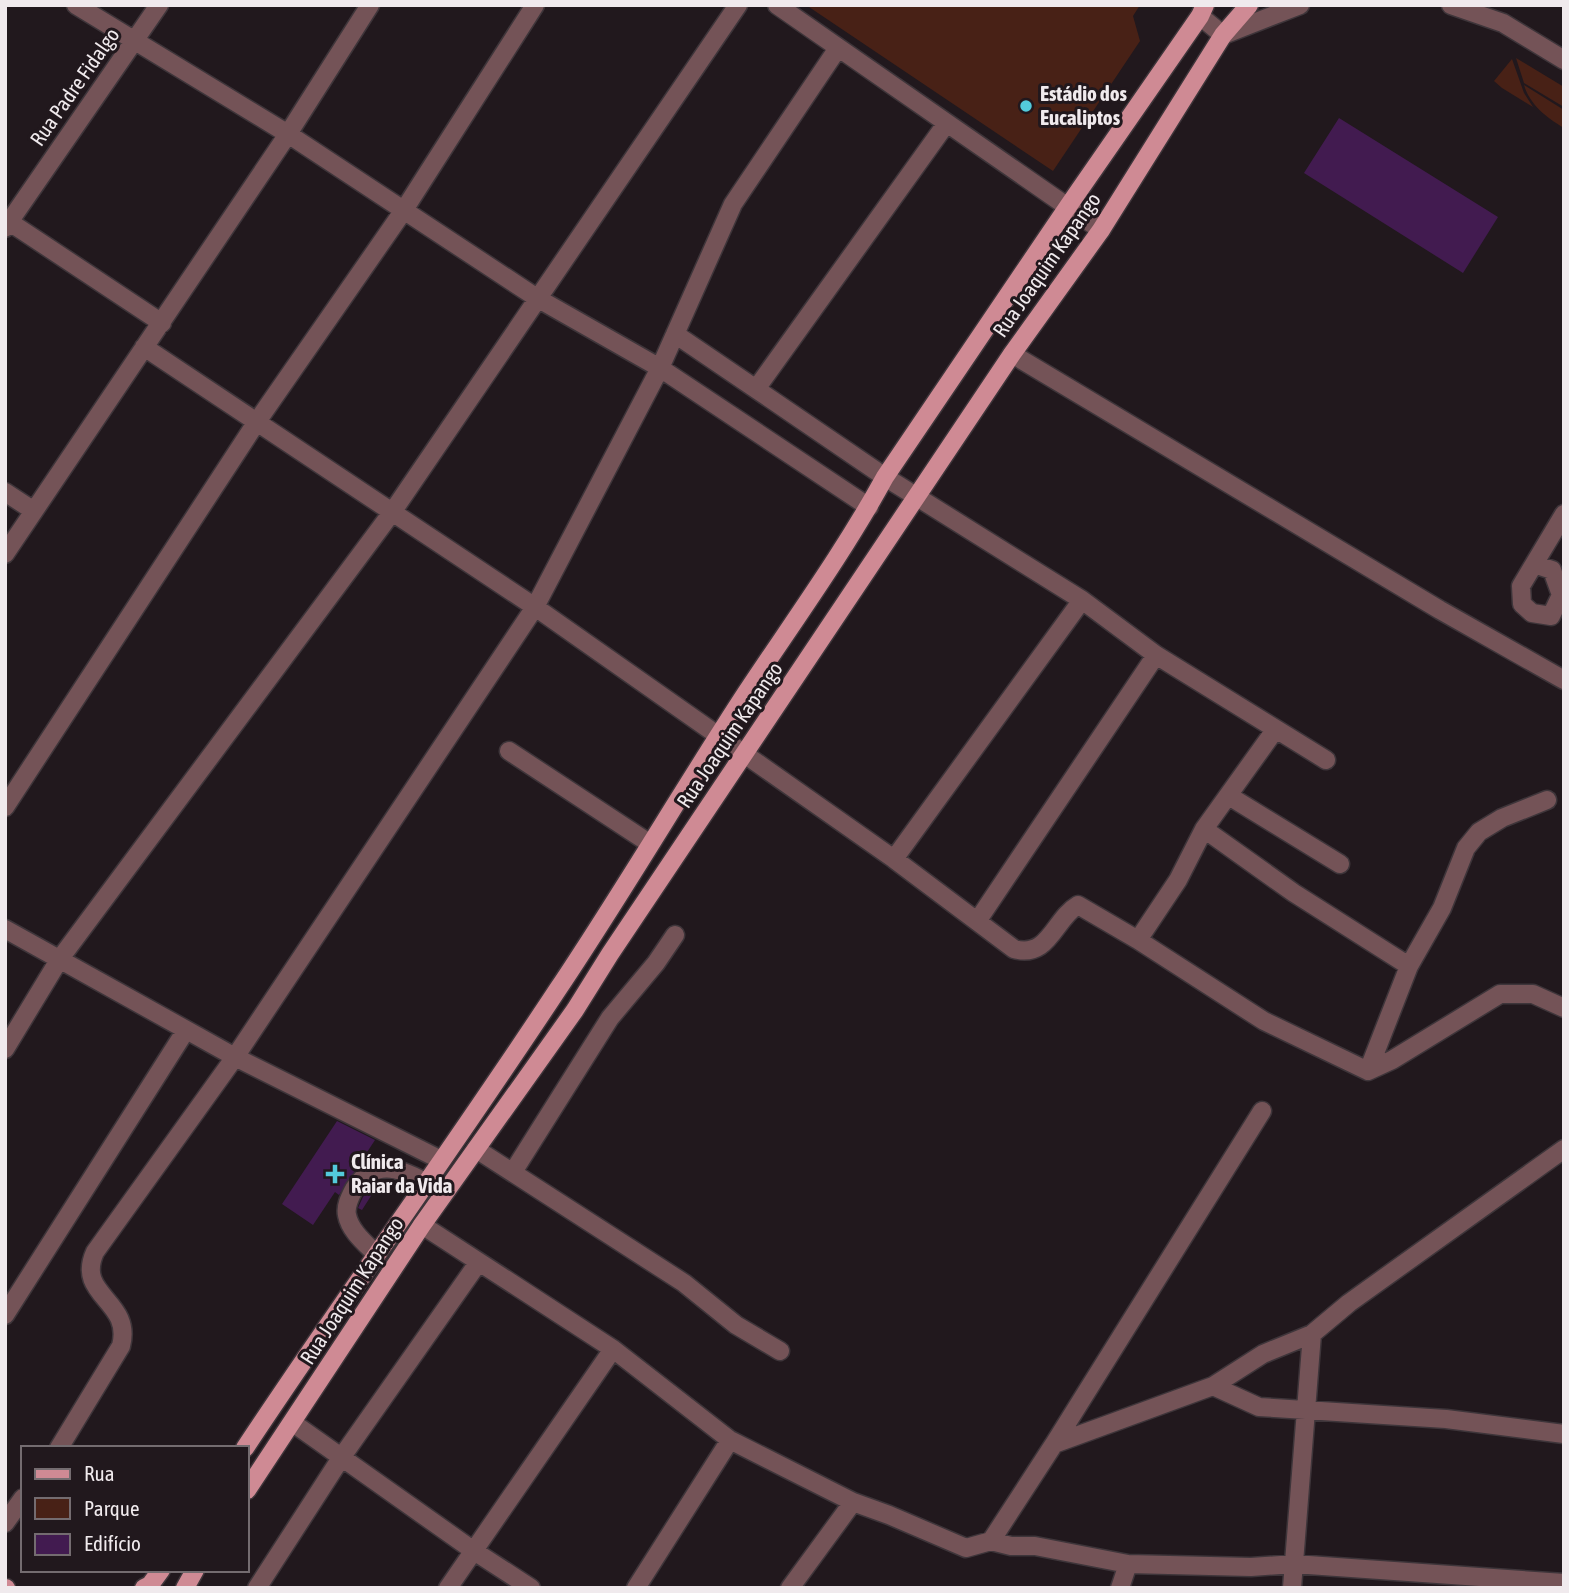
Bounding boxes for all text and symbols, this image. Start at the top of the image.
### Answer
street label: Rua Padre Fidalgo [25,23,124,150]
place label: Estádio dos Eucaliptos [1040,81,1128,129]
marker: Estádio dos Eucaliptos [1018,98,1034,114]
street label: Rua Joaquim Kapango [987,188,1105,341]
street label: Rua Joaquim Kapango [672,657,787,812]
place label: Clínica Raiar da Vida [351,1149,453,1197]
marker: Clínica Raiar da Vida [325,1164,345,1184]
street label: Rua Joaquim Kapango [295,1212,408,1369]
legend [21,1446,248,1572]
text: Rua [84,1461,114,1485]
text: Parque [84,1496,139,1520]
text: Edifício [84,1531,141,1555]

